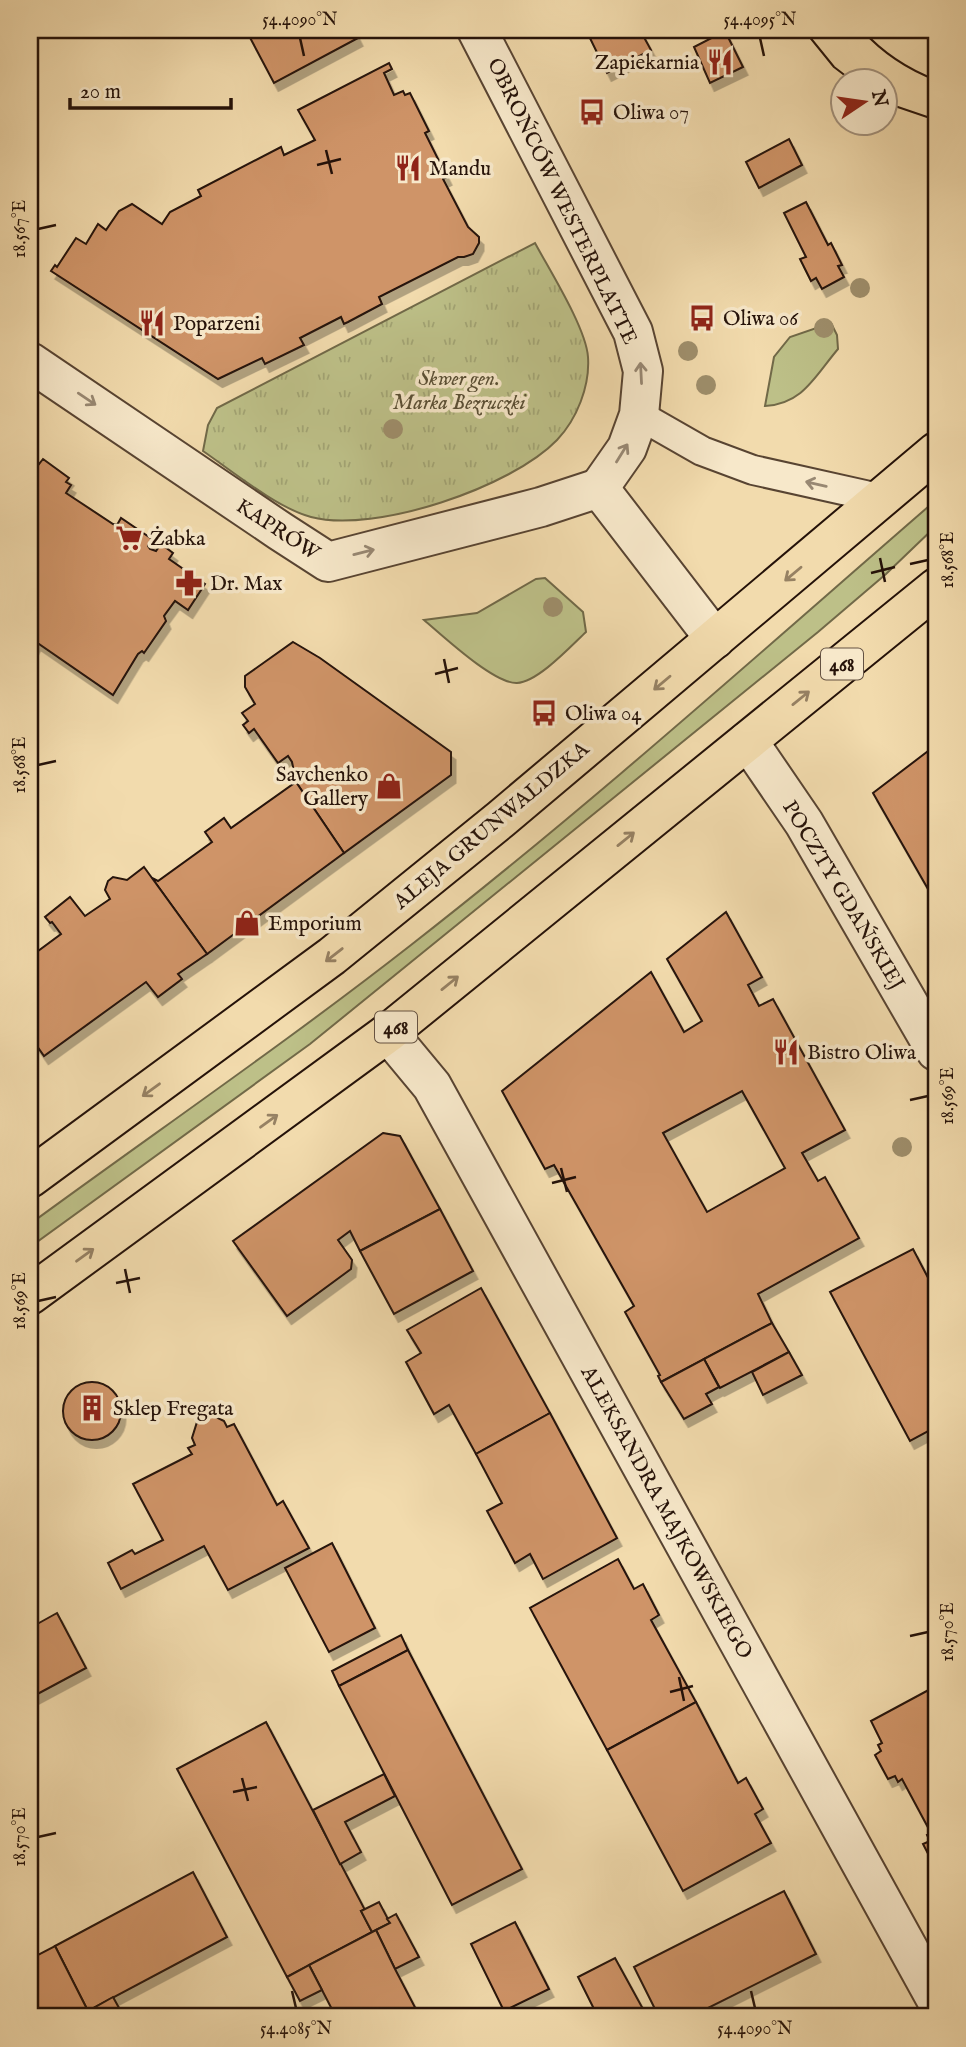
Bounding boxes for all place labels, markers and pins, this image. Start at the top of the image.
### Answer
restaurant icon: Zapiekarnia [705,47,735,77]
place label: Zapiekarnia [595,50,700,77]
bus stop icon: Oliwa 07 [577,97,607,127]
place label: Oliwa 07 [613,100,689,127]
restaurant icon: Mandu [393,153,423,183]
place label: Mandu [429,156,491,183]
bus stop icon: Oliwa 06 [687,303,717,333]
place label: Oliwa 06 [723,306,799,333]
restaurant icon: Poparzeni [137,308,167,338]
place label: Poparzeni [173,311,260,338]
supermarket icon: Żabka [114,523,144,553]
place label: Żabka [150,526,206,553]
pharmacy icon: Dr. Max [174,568,204,598]
place label: Dr. Max [210,571,282,598]
bus stop icon: Oliwa 04 [529,698,559,728]
place label: Oliwa 04 [565,701,642,728]
place label: Savchenko Gallery [276,762,369,813]
shop icon: Savchenko Gallery [374,771,404,801]
shop icon: Emporium [232,908,262,938]
place label: Emporium [268,911,362,938]
restaurant icon: Bistro Oliwa [771,1037,801,1067]
place label: Bistro Oliwa [807,1040,917,1067]
building icon: Sklep Fregata [77,1393,107,1423]
place label: Sklep Fregata [113,1396,234,1423]

